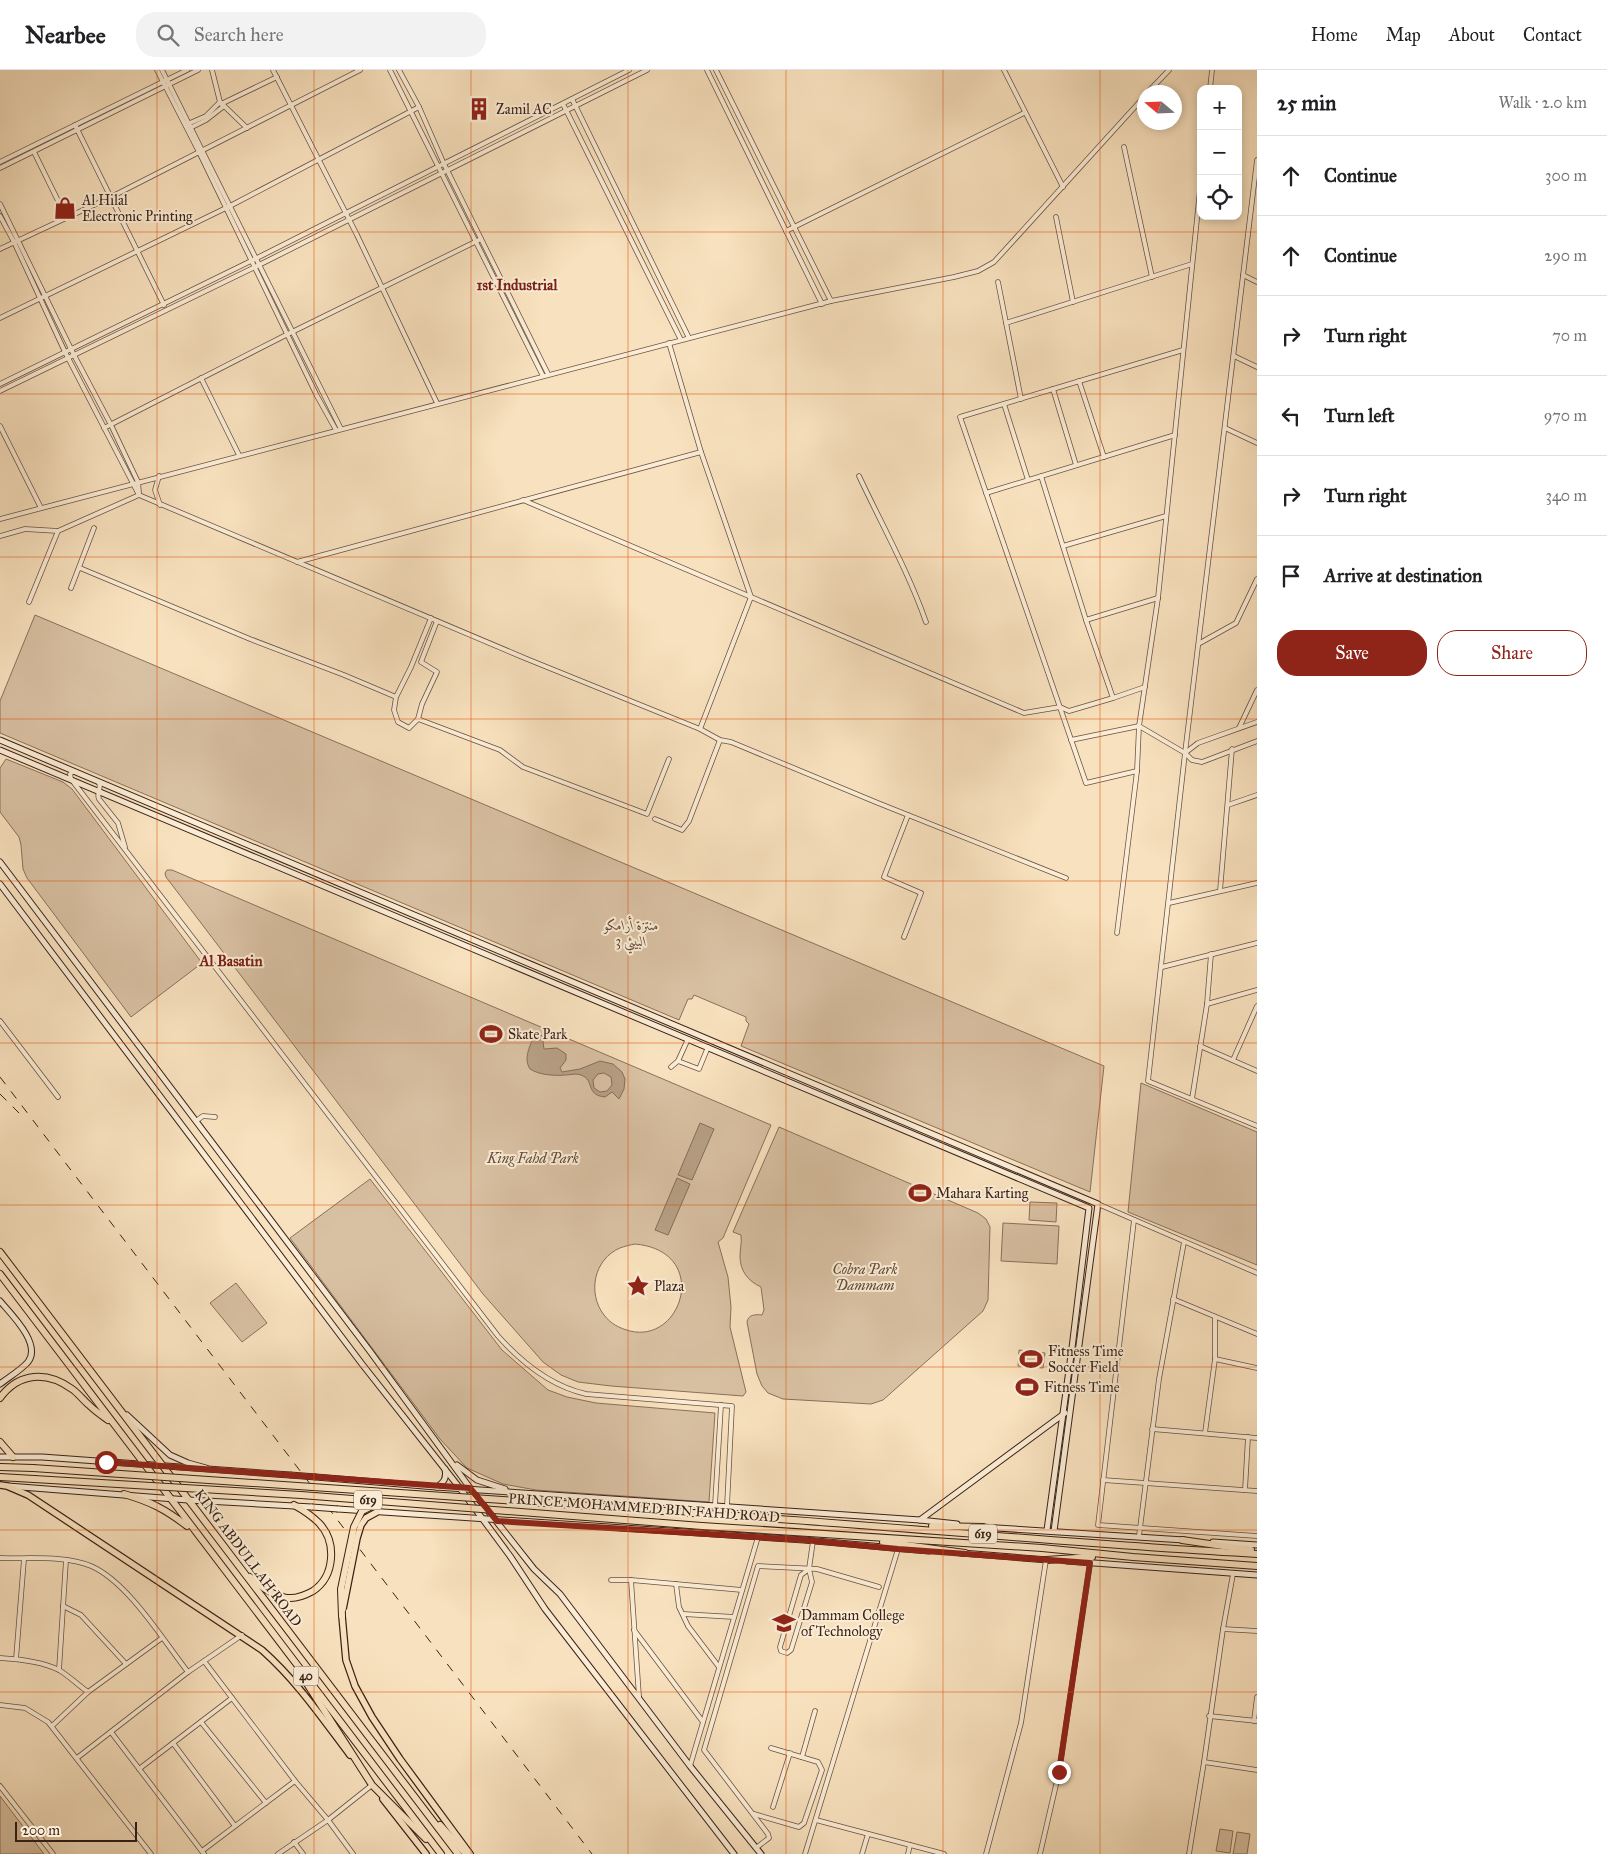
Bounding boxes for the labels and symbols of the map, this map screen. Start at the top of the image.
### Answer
north arrow [1137,85,1182,130]
building icon: Zamil AC [466,96,492,122]
place label: Zamil AC [496,101,552,118]
place label: Al Hilal Electronic Printing [81,192,193,225]
shop icon: Al Hilal Electronic Printing [52,195,78,221]
district label: 1st Industrial [477,276,558,294]
park label: منتزة أرامكو البيئي 3 [602,915,659,954]
district label: Al Basatin [199,952,263,970]
sports icon: Skate Park [478,1021,504,1047]
place label: Skate Park [508,1026,568,1043]
park label: King Fahd Park [486,1150,580,1167]
sports icon: Mahara Karting [907,1180,933,1206]
place label: Mahara Karting [936,1185,1029,1202]
park label: Cobra Park Dammam [833,1261,898,1294]
place icon: Plaza [625,1273,651,1299]
place label: Plaza [654,1278,684,1295]
place label: Fitness Time Soccer Field [1048,1343,1124,1376]
sports icon: Fitness Time Soccer Field [1018,1346,1044,1372]
sports icon: Fitness Time [1014,1374,1040,1400]
place label: Fitness Time [1044,1379,1120,1396]
route start [95,1451,118,1474]
street label: KING ABDULLAH ROAD [191,1486,305,1630]
road number: 619 [354,1490,382,1510]
street label: PRINCE MOHAMMED BIN FAHD ROAD [508,1490,780,1526]
road number: 619 [969,1525,997,1544]
place label: Dammam College of Technology [801,1607,905,1640]
school or university icon: Dammam College of Technology [771,1610,797,1636]
road number: 40 [294,1666,318,1685]
route end [1048,1761,1071,1784]
scale bar [15,1819,138,1842]

